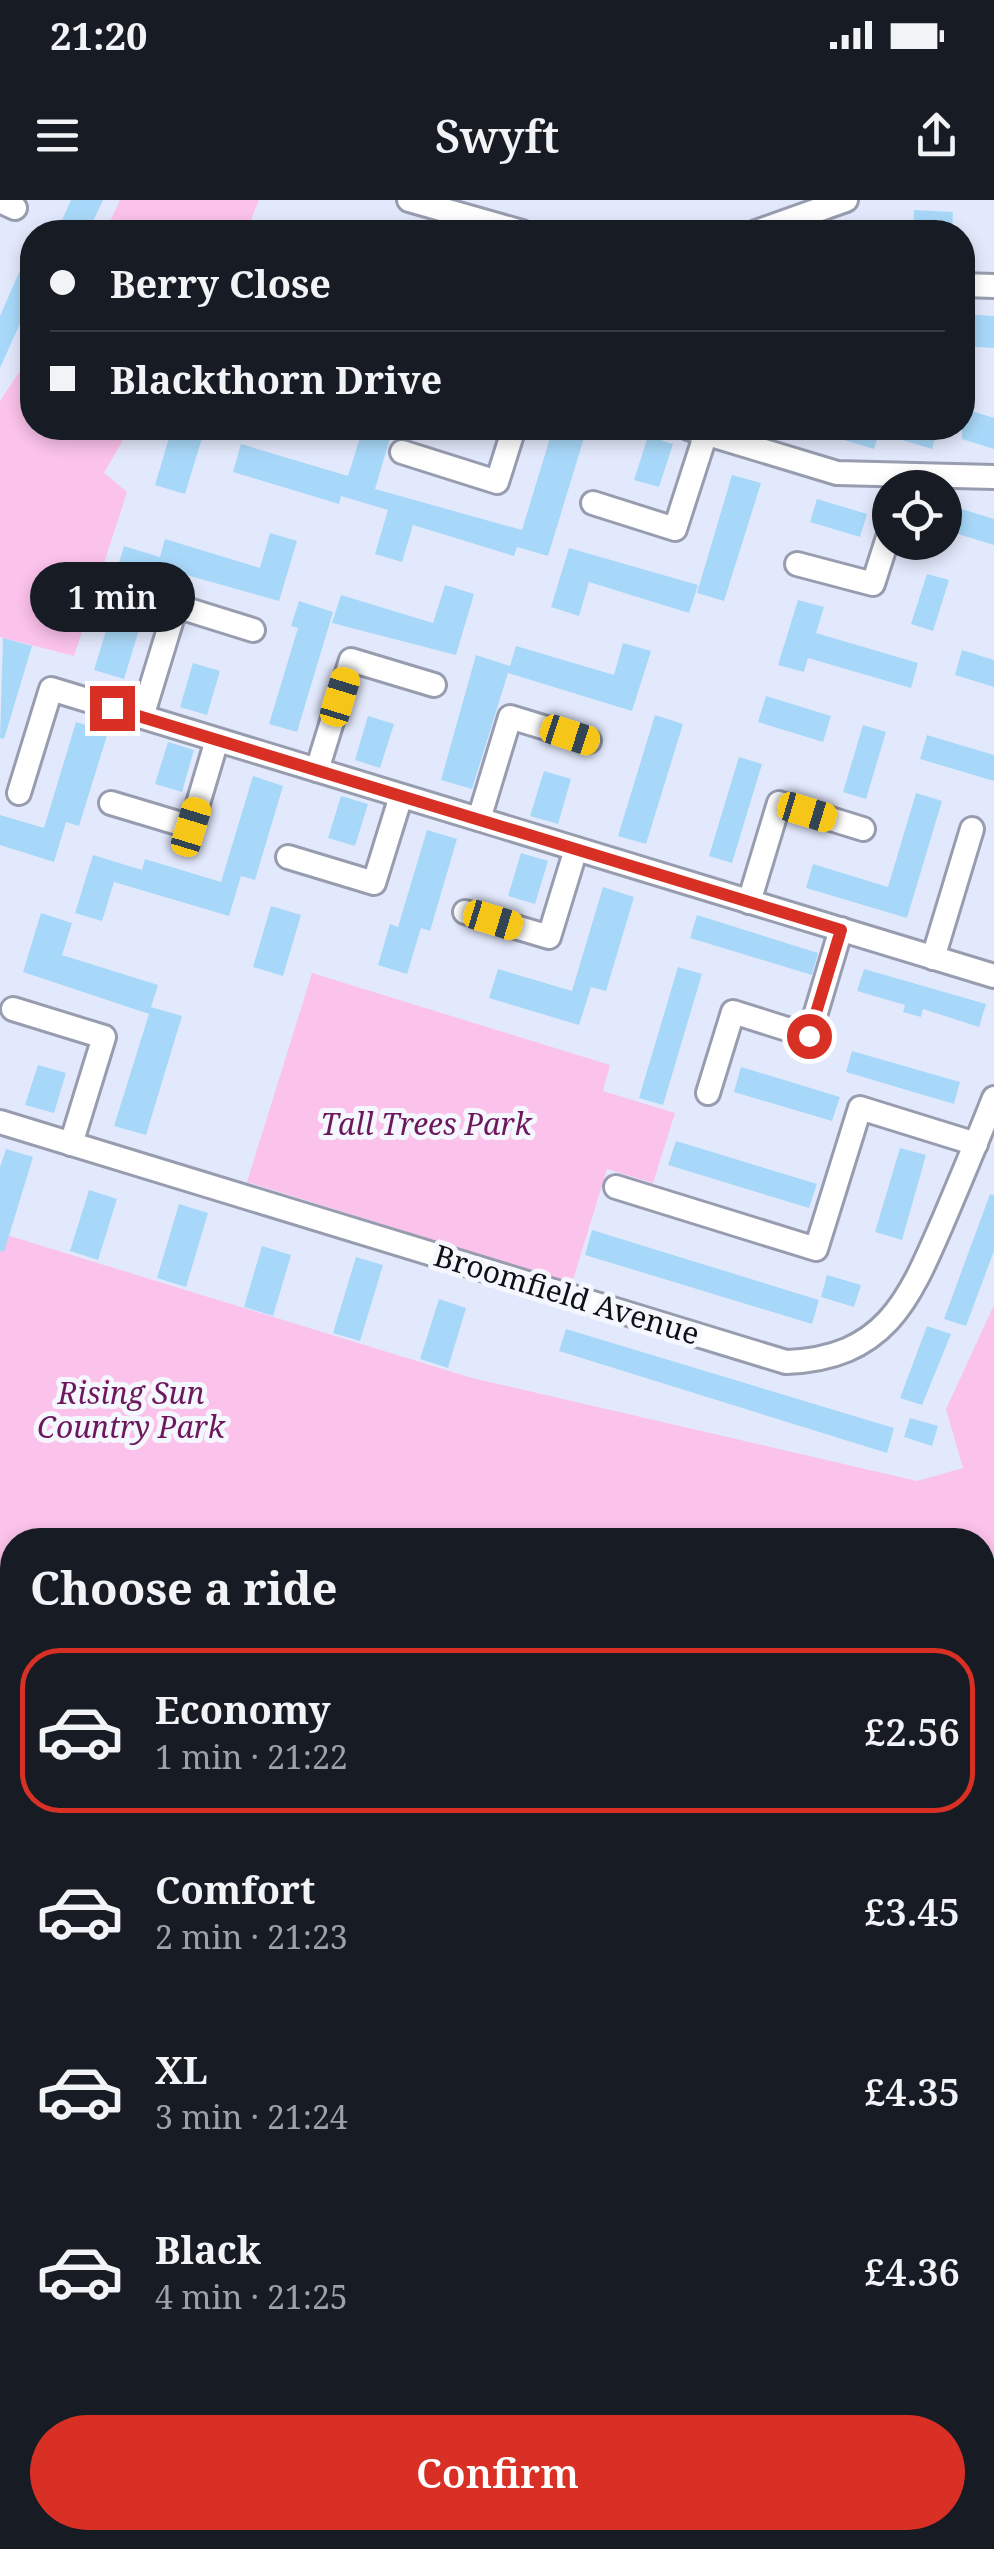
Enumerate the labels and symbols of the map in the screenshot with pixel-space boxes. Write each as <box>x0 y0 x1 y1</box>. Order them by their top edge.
callout: 1 min <box>29 563 194 633</box>
car <box>317 664 363 730</box>
route end <box>90 686 135 731</box>
car <box>537 711 603 759</box>
car <box>774 789 840 835</box>
car <box>168 794 214 860</box>
car <box>460 897 526 943</box>
route start <box>787 1014 832 1059</box>
park label: Tall Trees Park <box>320 1103 532 1144</box>
street label: Broomfield Avenue <box>429 1234 705 1354</box>
park label: Rising Sun Country Park <box>37 1372 226 1447</box>

